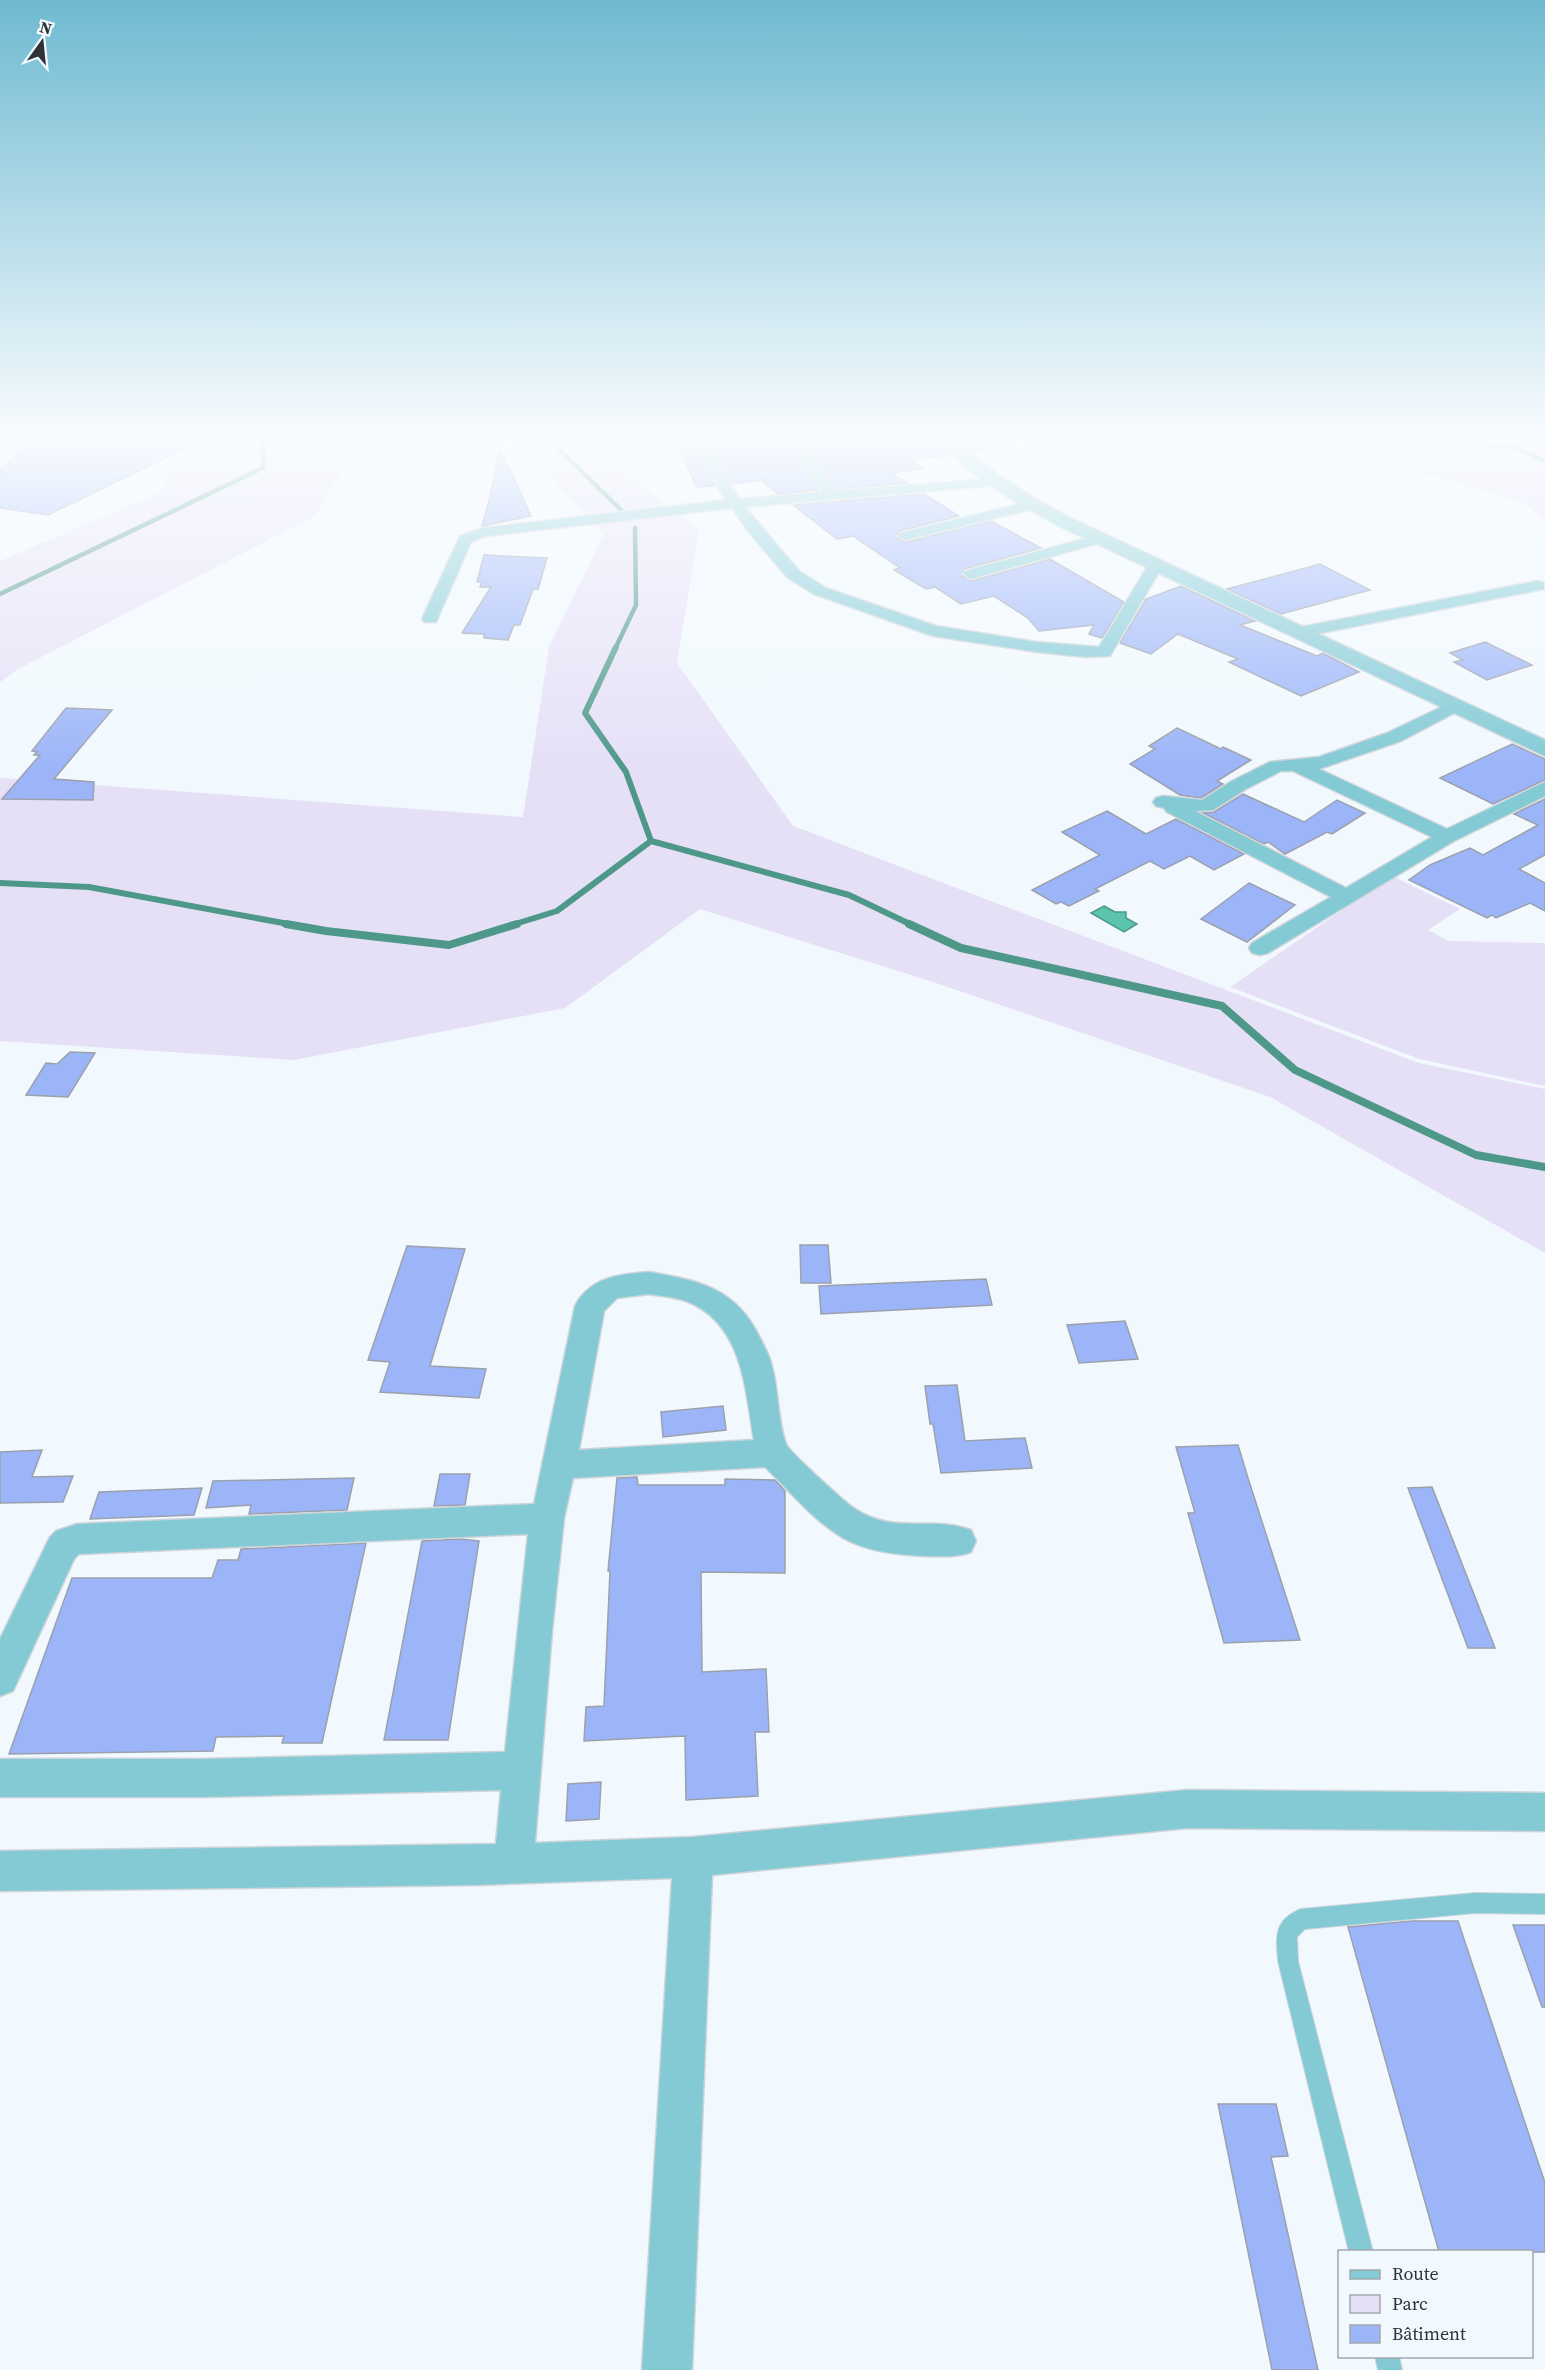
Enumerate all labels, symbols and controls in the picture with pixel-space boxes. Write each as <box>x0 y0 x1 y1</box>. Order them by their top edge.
north arrow <box>12 12 72 72</box>
text: N <box>37 15 55 40</box>
legend <box>1338 2250 1533 2358</box>
text: Route <box>1392 2261 1439 2286</box>
text: Parc <box>1392 2291 1428 2316</box>
text: Bâtiment <box>1392 2321 1466 2346</box>

